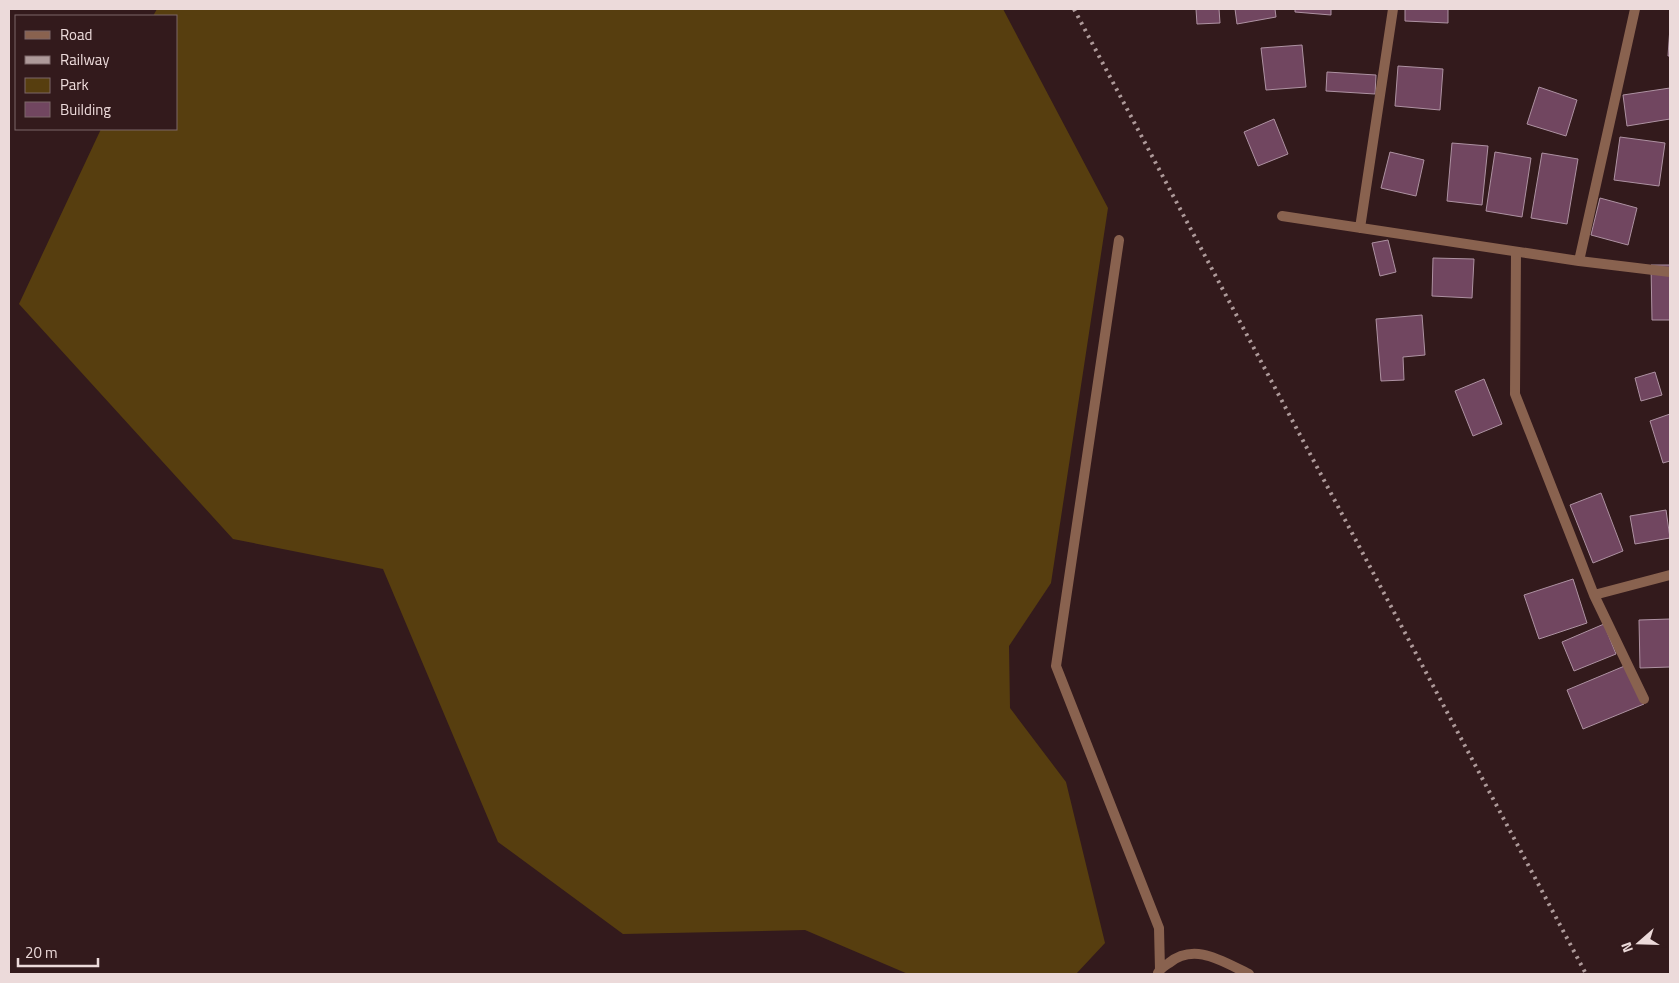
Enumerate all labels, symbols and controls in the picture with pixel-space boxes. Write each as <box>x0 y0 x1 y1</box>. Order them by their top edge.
legend <box>15 15 178 130</box>
text: Road <box>60 23 92 46</box>
text: Railway <box>60 48 110 71</box>
text: Park <box>60 73 89 96</box>
text: Building <box>60 98 111 121</box>
north arrow <box>1614 918 1664 968</box>
scale bar <box>18 936 98 968</box>
text: N <box>1615 939 1638 956</box>
text: 20 m <box>25 941 58 964</box>

